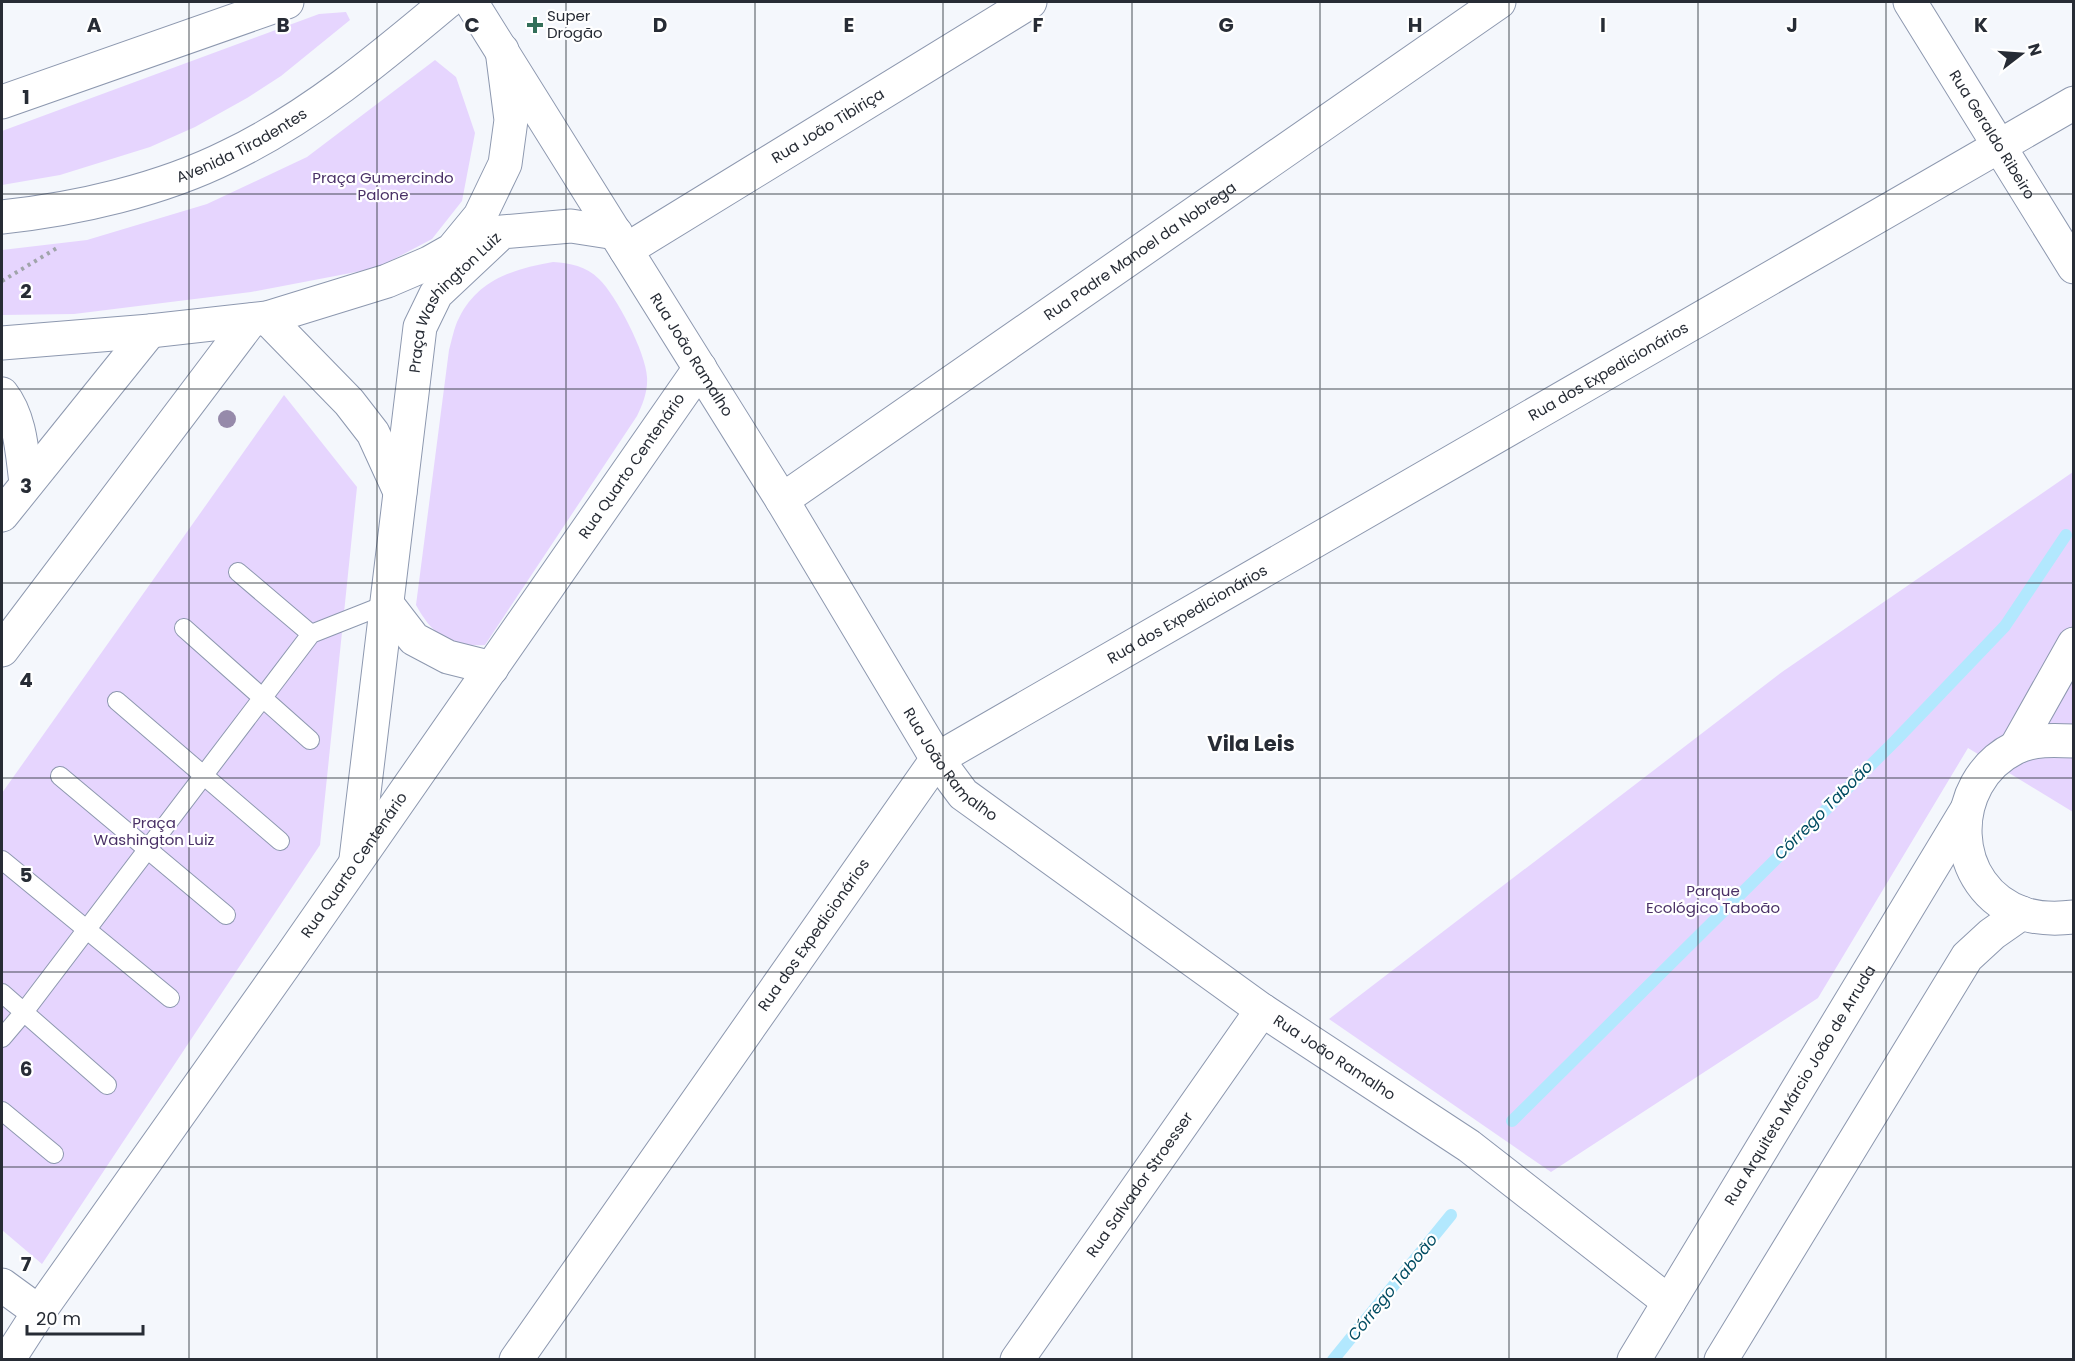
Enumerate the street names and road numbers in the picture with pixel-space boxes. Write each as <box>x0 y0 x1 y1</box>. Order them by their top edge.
street label: Rua Geraldo Ribeiro <box>1945 66 2040 203</box>
street label: Rua João Tibiriça <box>767 83 888 168</box>
street label: Avenida Tiradentes <box>173 103 311 188</box>
street label: Rua Padre Manoel da Nobrega <box>1039 177 1240 325</box>
street label: Praça Washington Luiz <box>404 227 506 374</box>
street label: Rua João Ramalho <box>645 289 738 420</box>
street label: Rua dos Expedicionários <box>1524 317 1692 426</box>
street label: Rua Quarto Centenário <box>573 389 689 543</box>
street label: Rua dos Expedicionários <box>1103 559 1271 669</box>
street label: Rua João Ramalho <box>899 704 1002 826</box>
street label: Rua Quarto Centenário <box>296 788 412 942</box>
street label: Rua dos Expedicionários <box>753 854 874 1015</box>
street label: Rua Arquiteto Márcio João de Arruda <box>1719 961 1880 1209</box>
street label: Rua João Ramalho <box>1270 1009 1400 1105</box>
street label: Rua Salvador Stroesser <box>1081 1107 1198 1261</box>

